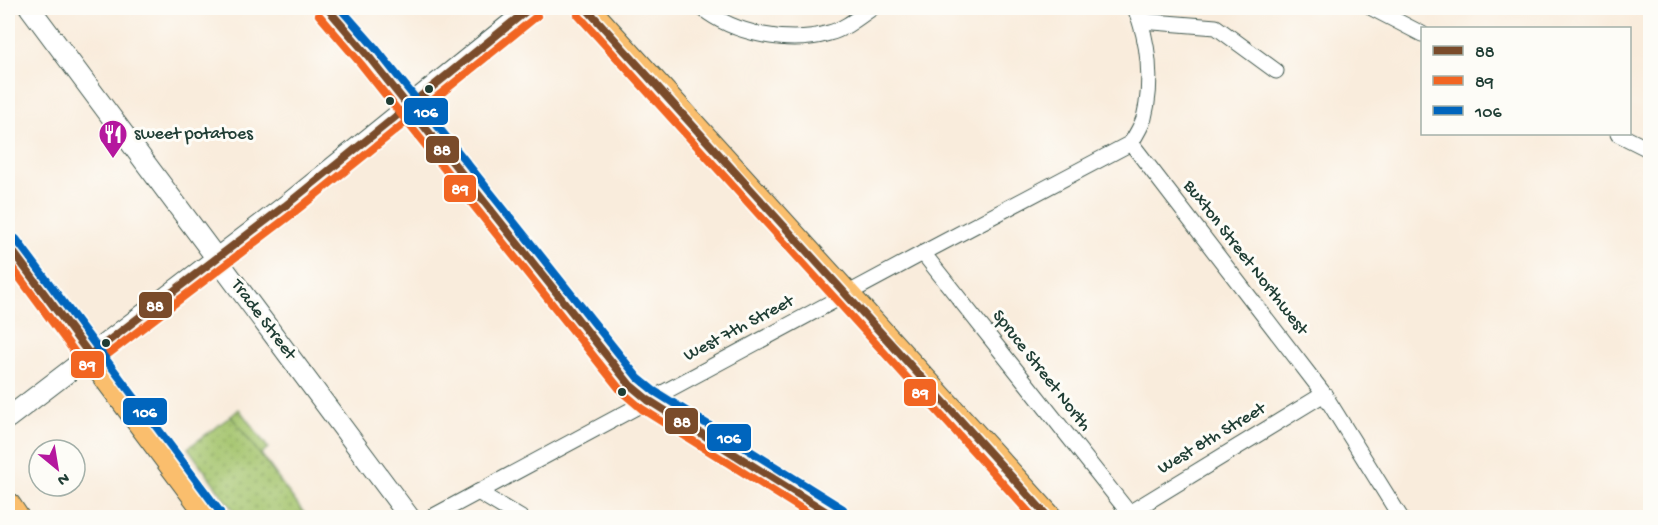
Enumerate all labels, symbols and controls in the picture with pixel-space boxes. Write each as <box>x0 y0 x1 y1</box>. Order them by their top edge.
legend <box>1421 27 1631 135</box>
text: 88 <box>1475 43 1495 64</box>
text: 89 <box>1475 73 1494 94</box>
unlabelled marker <box>423 83 435 95</box>
unlabelled marker <box>384 95 396 107</box>
line badge: 106 <box>403 97 449 126</box>
text: 106 <box>1474 103 1502 124</box>
text: 106 <box>413 105 439 124</box>
restaurant icon: sweet potatoes <box>97 118 129 160</box>
place label: sweet potatoes <box>134 124 254 145</box>
line badge: 88 <box>425 135 460 164</box>
text: 88 <box>433 143 451 162</box>
line badge: 89 <box>443 174 477 203</box>
street label: Buxton Street Northwest <box>1177 176 1313 341</box>
text: 89 <box>452 182 468 201</box>
street label: Trade Street <box>225 275 301 366</box>
street label: West 7th Street <box>680 290 799 367</box>
line badge: 88 <box>138 291 173 319</box>
text: 88 <box>146 299 164 318</box>
street label: Spruce Street North <box>987 306 1095 436</box>
unlabelled marker <box>100 337 112 349</box>
line badge: 89 <box>70 350 105 379</box>
text: 89 <box>79 358 95 377</box>
line badge: 89 <box>903 378 937 407</box>
unlabelled marker <box>616 386 628 398</box>
text: 89 <box>912 386 928 405</box>
line badge: 106 <box>122 397 168 426</box>
street label: West 8th Street <box>1154 398 1271 479</box>
text: 106 <box>132 405 158 424</box>
line badge: 88 <box>664 407 699 435</box>
text: 88 <box>673 415 691 434</box>
line badge: 106 <box>706 423 752 452</box>
text: 106 <box>716 431 742 450</box>
north arrow <box>27 438 87 498</box>
text: N <box>53 467 72 489</box>

